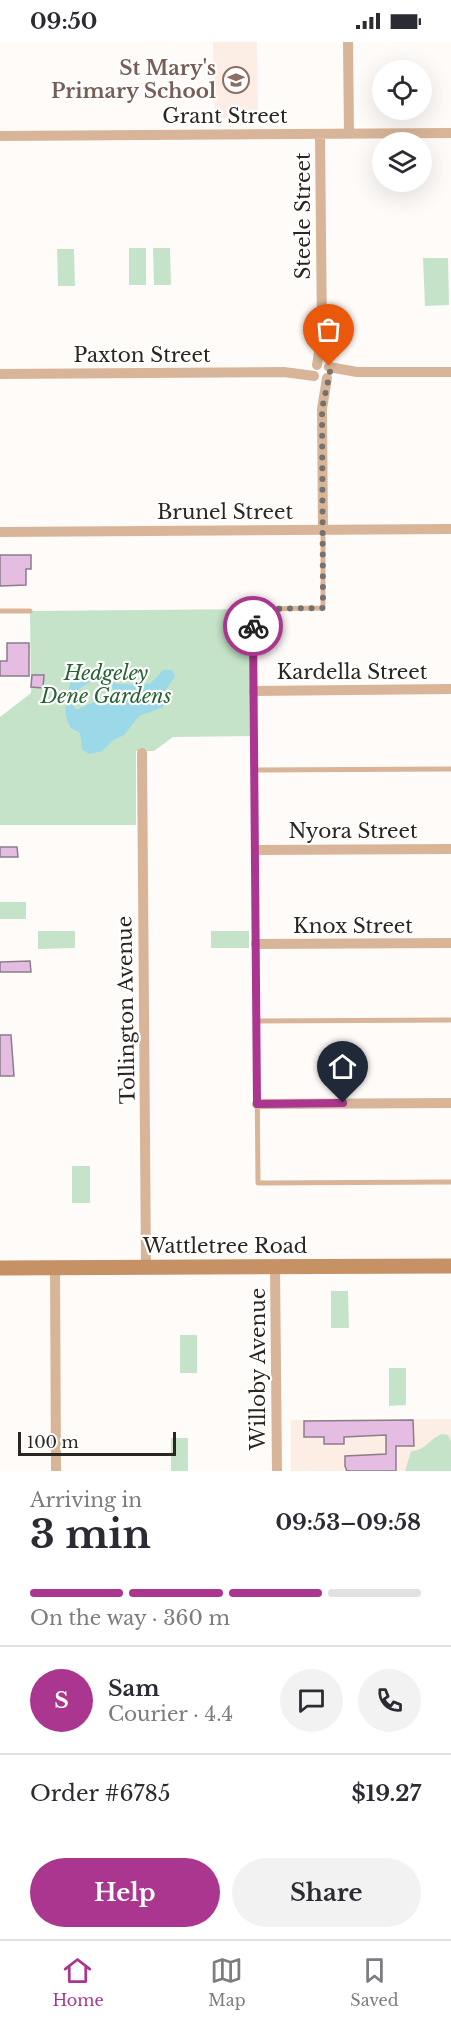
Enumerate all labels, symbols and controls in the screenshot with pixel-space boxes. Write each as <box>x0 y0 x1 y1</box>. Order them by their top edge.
text: 09:50 <box>30 8 97 35</box>
place label: St Mary's Primary School <box>51 56 216 103</box>
map controls <box>372 60 432 192</box>
button: locate <box>372 60 432 120</box>
school or university icon: St Mary's Primary School <box>221 65 251 95</box>
street label: Grant Street <box>162 104 288 128</box>
button: layers <box>372 132 432 192</box>
street label: Steele Street <box>291 152 315 280</box>
pin <box>303 304 354 366</box>
icon: bag <box>312 313 345 346</box>
street label: Paxton Street <box>73 343 211 367</box>
street label: Brunel Street <box>157 500 293 524</box>
courier <box>223 596 283 656</box>
icon: bike <box>237 610 270 643</box>
street label: Kardella Street <box>277 660 428 684</box>
park label: Hedgeley Dene Gardens <box>40 661 172 708</box>
street label: Nyora Street <box>288 819 418 843</box>
street label: Knox Street <box>293 914 413 938</box>
street label: Tollington Avenue <box>112 916 140 1104</box>
pin <box>317 1041 368 1103</box>
icon: home <box>326 1050 359 1083</box>
street label: Wattletree Road <box>142 1234 307 1258</box>
street label: Willoby Avenue <box>246 1288 270 1451</box>
scale bar <box>18 1429 176 1456</box>
text: 100 m <box>27 1432 79 1452</box>
text: Arriving in <box>30 1488 142 1512</box>
text: 09:53–09:58 <box>275 1509 421 1536</box>
text: 3 min <box>30 1510 151 1559</box>
text: On the way · 360 m <box>30 1606 230 1630</box>
button: chat <box>280 1669 343 1732</box>
button: phone <box>358 1669 421 1732</box>
text: Sam <box>108 1675 160 1702</box>
text: S <box>54 1687 69 1714</box>
text: Courier · 4.4 <box>108 1702 233 1726</box>
text: Order #6785 <box>30 1780 170 1807</box>
text: $19.27 <box>352 1780 421 1807</box>
button: Help <box>30 1858 220 1927</box>
button: Share <box>232 1858 421 1927</box>
tab: Home <box>52 1954 104 2010</box>
tab: Map <box>208 1954 246 2010</box>
tab: Saved <box>350 1954 399 2010</box>

